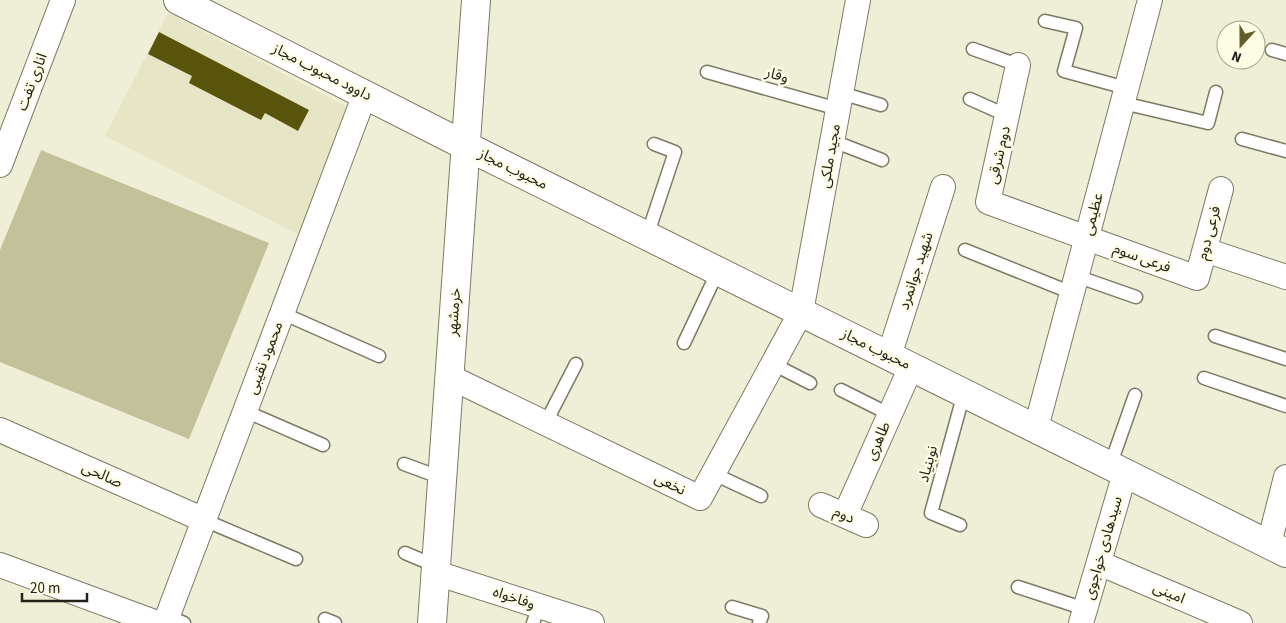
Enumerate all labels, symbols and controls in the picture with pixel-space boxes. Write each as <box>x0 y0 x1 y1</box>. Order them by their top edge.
north arrow <box>1216 20 1266 70</box>
street label: داوود محبوب مجاز <box>268 37 375 106</box>
text: N <box>1229 45 1245 67</box>
street label: اناری تفت <box>11 50 53 114</box>
street label: وقار <box>762 61 791 88</box>
street label: مجید ملکی <box>814 122 846 190</box>
street label: دوم شرقی <box>982 124 1016 186</box>
street label: محبوب مجاز <box>474 143 551 195</box>
street label: عظیمی <box>1077 190 1109 238</box>
street label: فرعی دوم <box>1192 203 1226 262</box>
street label: شهید جوانمرد <box>894 229 939 313</box>
street label: فرعی سوم <box>1110 238 1174 278</box>
street label: خرمشهر <box>442 287 466 338</box>
street label: محمود نقیبی <box>241 318 289 398</box>
street label: محبوب مجاز <box>837 323 914 375</box>
street label: طاهری <box>860 418 896 464</box>
street label: نوبنیاد <box>913 443 943 485</box>
street label: صالحی <box>78 457 126 493</box>
street label: نخعی <box>651 467 689 501</box>
street label: سیدهادی خواجوی <box>1078 494 1128 602</box>
street label: دوم <box>830 501 858 529</box>
scale bar <box>22 570 88 602</box>
street label: امینی <box>1150 577 1188 609</box>
text: 20 m <box>30 578 60 599</box>
street label: وفاخواه <box>490 581 538 615</box>

